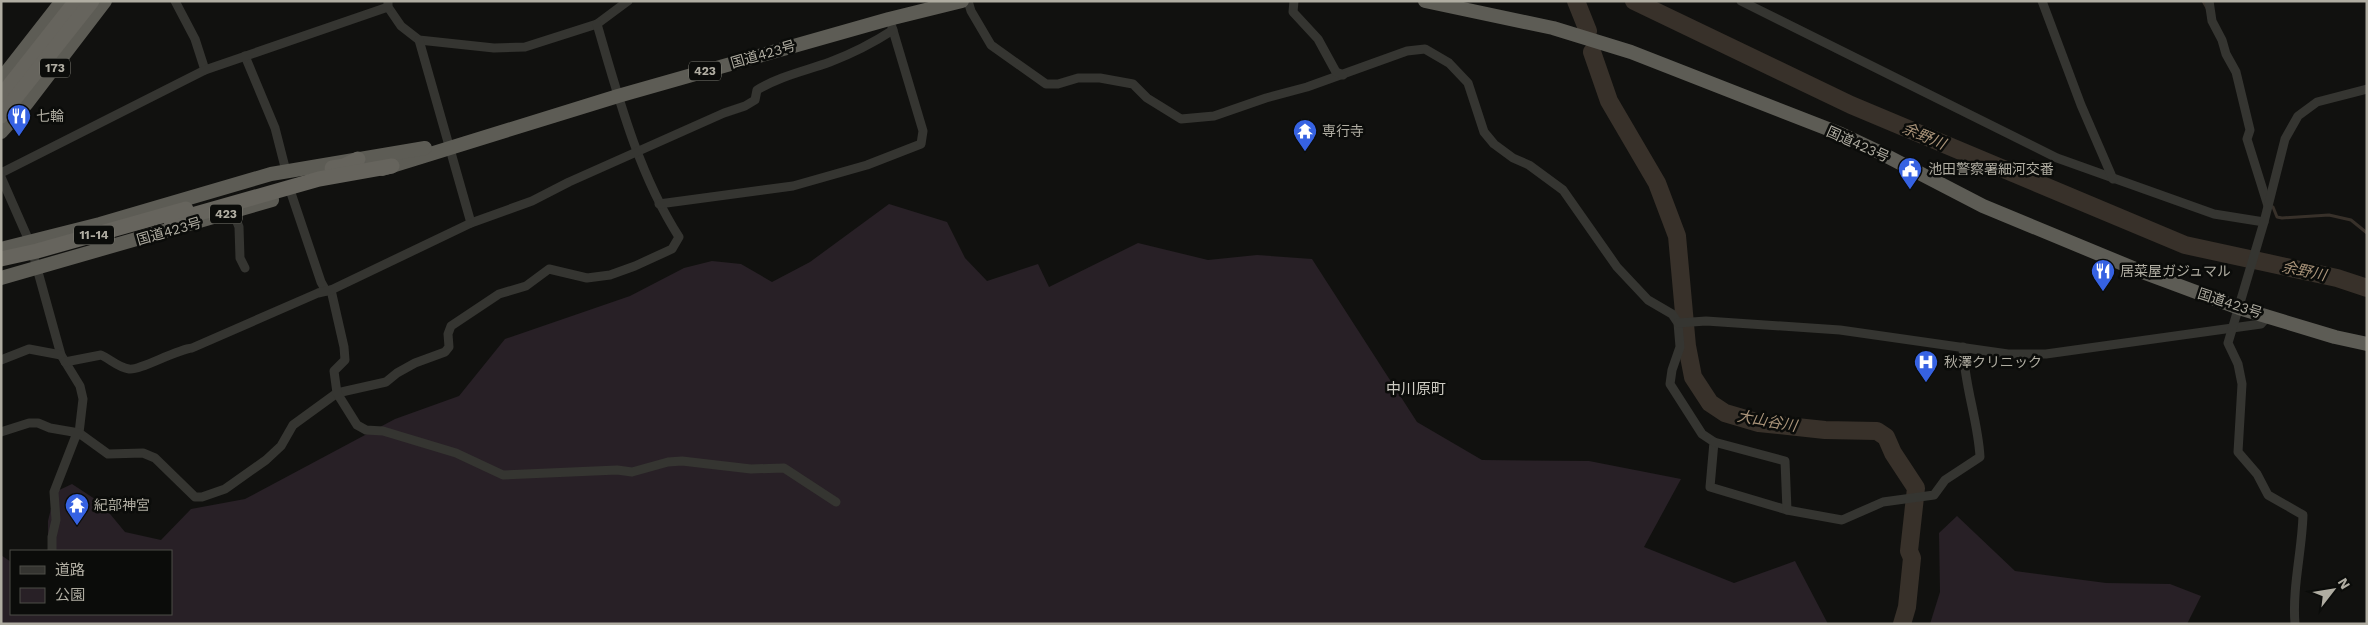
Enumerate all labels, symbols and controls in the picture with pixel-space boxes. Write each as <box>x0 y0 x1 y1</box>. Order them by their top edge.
street label: 国道423号 <box>729 37 797 71</box>
road number: 173 <box>40 58 70 78</box>
road number: 423 <box>689 61 721 80</box>
restaurant icon: 七輪 <box>6 103 32 137</box>
place label: 七輪 <box>36 108 64 124</box>
temple icon: 専行寺 <box>1292 118 1318 152</box>
water label: 余野川 <box>1900 119 1950 154</box>
place label: 専行寺 <box>1322 123 1364 139</box>
street label: 国道423号 <box>1824 123 1892 165</box>
public building icon: 池田警察署細河交番 <box>1897 156 1923 190</box>
place label: 池田警察署細河交番 <box>1928 161 2054 177</box>
road number: 423 <box>210 204 242 223</box>
street label: 国道423号 <box>135 214 203 248</box>
road number: 11-14 <box>74 226 114 244</box>
restaurant icon: 居菜屋ガジュマル <box>2090 258 2116 292</box>
water label: 余野川 <box>2280 258 2330 285</box>
place label: 居菜屋ガジュマル <box>2120 263 2231 279</box>
street label: 国道423号 <box>2196 285 2264 321</box>
hospital icon: 秋澤クリニック <box>1913 349 1939 383</box>
place label: 秋澤クリニック <box>1944 354 2042 370</box>
district label: 中川原町 <box>1386 380 1446 398</box>
water label: 大山谷川 <box>1736 407 1800 435</box>
temple icon: 紀部神宮 <box>64 492 90 526</box>
place label: 紀部神宮 <box>94 497 150 513</box>
legend <box>10 550 172 615</box>
text: 道路 <box>55 561 85 579</box>
north arrow <box>2308 565 2358 615</box>
text: N <box>2335 575 2354 592</box>
text: 公園 <box>55 586 85 604</box>

